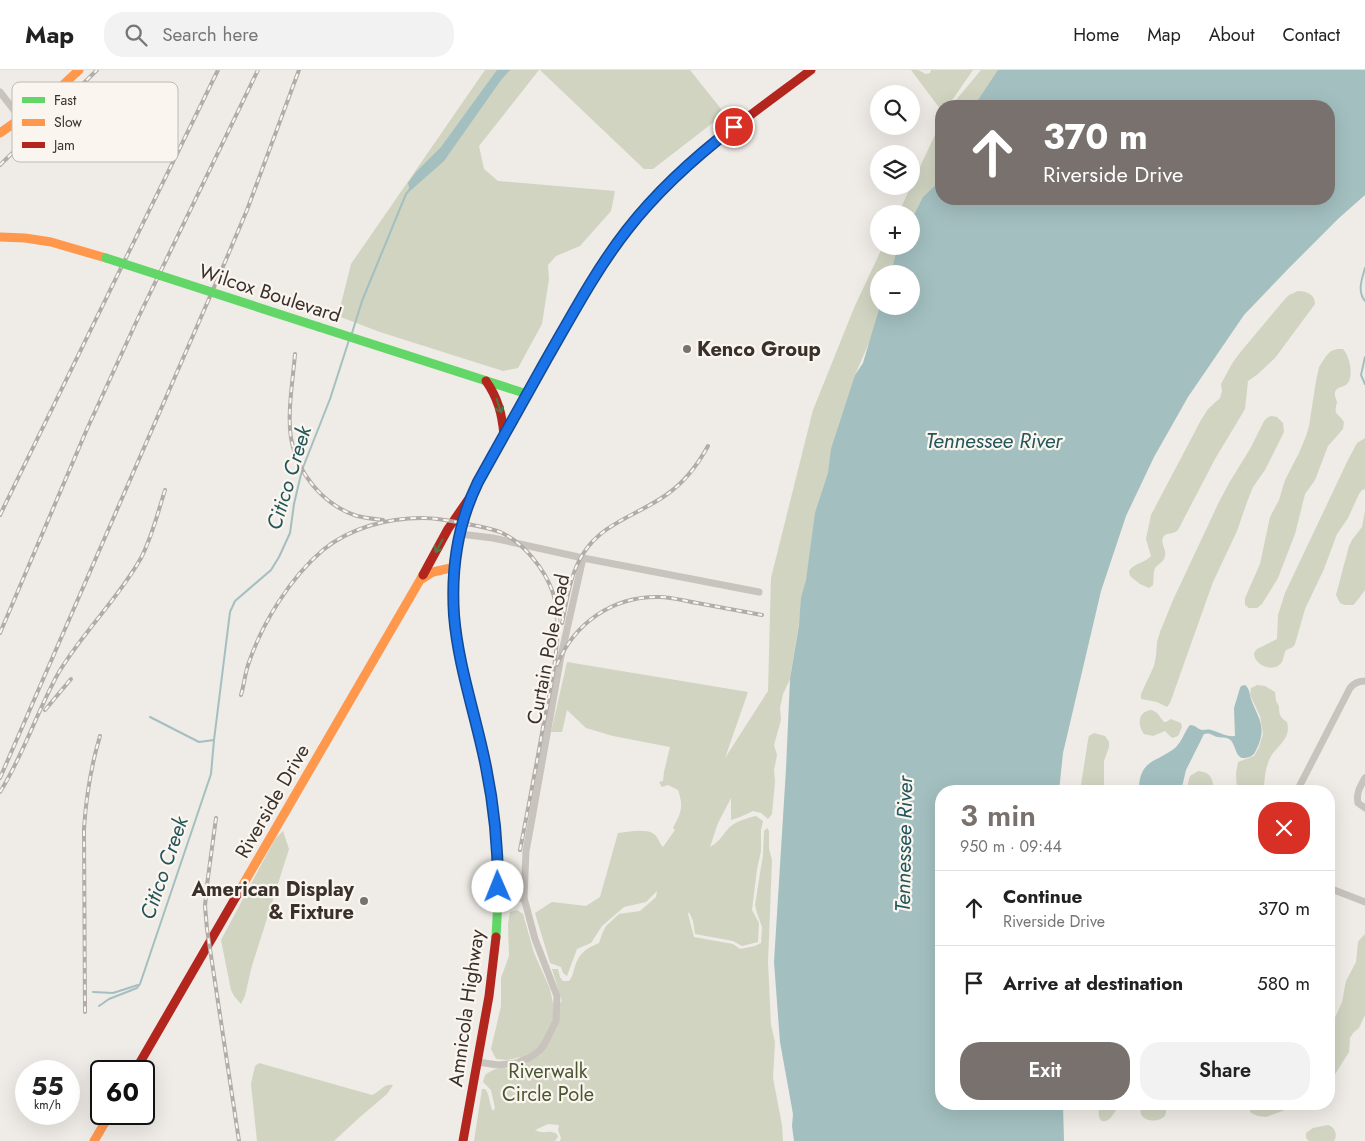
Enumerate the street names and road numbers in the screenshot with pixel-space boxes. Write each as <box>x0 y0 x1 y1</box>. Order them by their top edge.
street label: Wilcox Boulevard <box>195 257 345 330</box>
street label: Curtain Pole Road <box>520 571 577 727</box>
street label: Riverside Drive <box>228 739 317 864</box>
street label: Amnicola Highway <box>441 927 492 1089</box>

